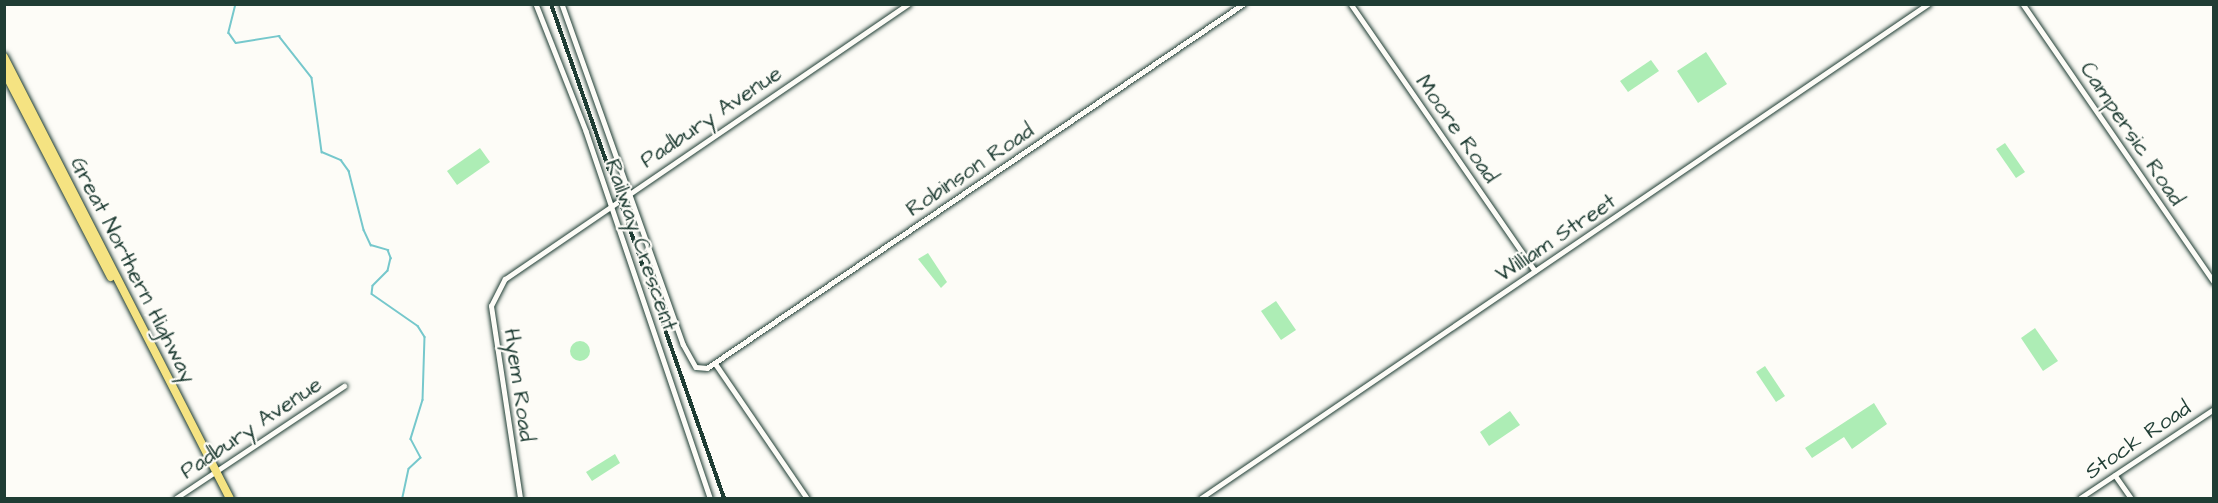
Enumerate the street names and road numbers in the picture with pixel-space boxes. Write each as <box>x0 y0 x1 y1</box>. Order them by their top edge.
street label: Campersic Road <box>2074 57 2190 211</box>
street label: Padbury Avenue <box>635 60 787 174</box>
street label: Moore Road <box>1410 70 1504 188</box>
street label: Robinson Road <box>901 118 1039 222</box>
street label: Great Northern Highway <box>64 153 202 387</box>
street label: Railway Crescent <box>599 156 683 334</box>
street label: William Street <box>1491 188 1621 288</box>
street label: Hyem Road <box>498 327 540 443</box>
street label: Padbury Avenue <box>175 371 327 485</box>
street label: Stock Road <box>2080 395 2196 485</box>

